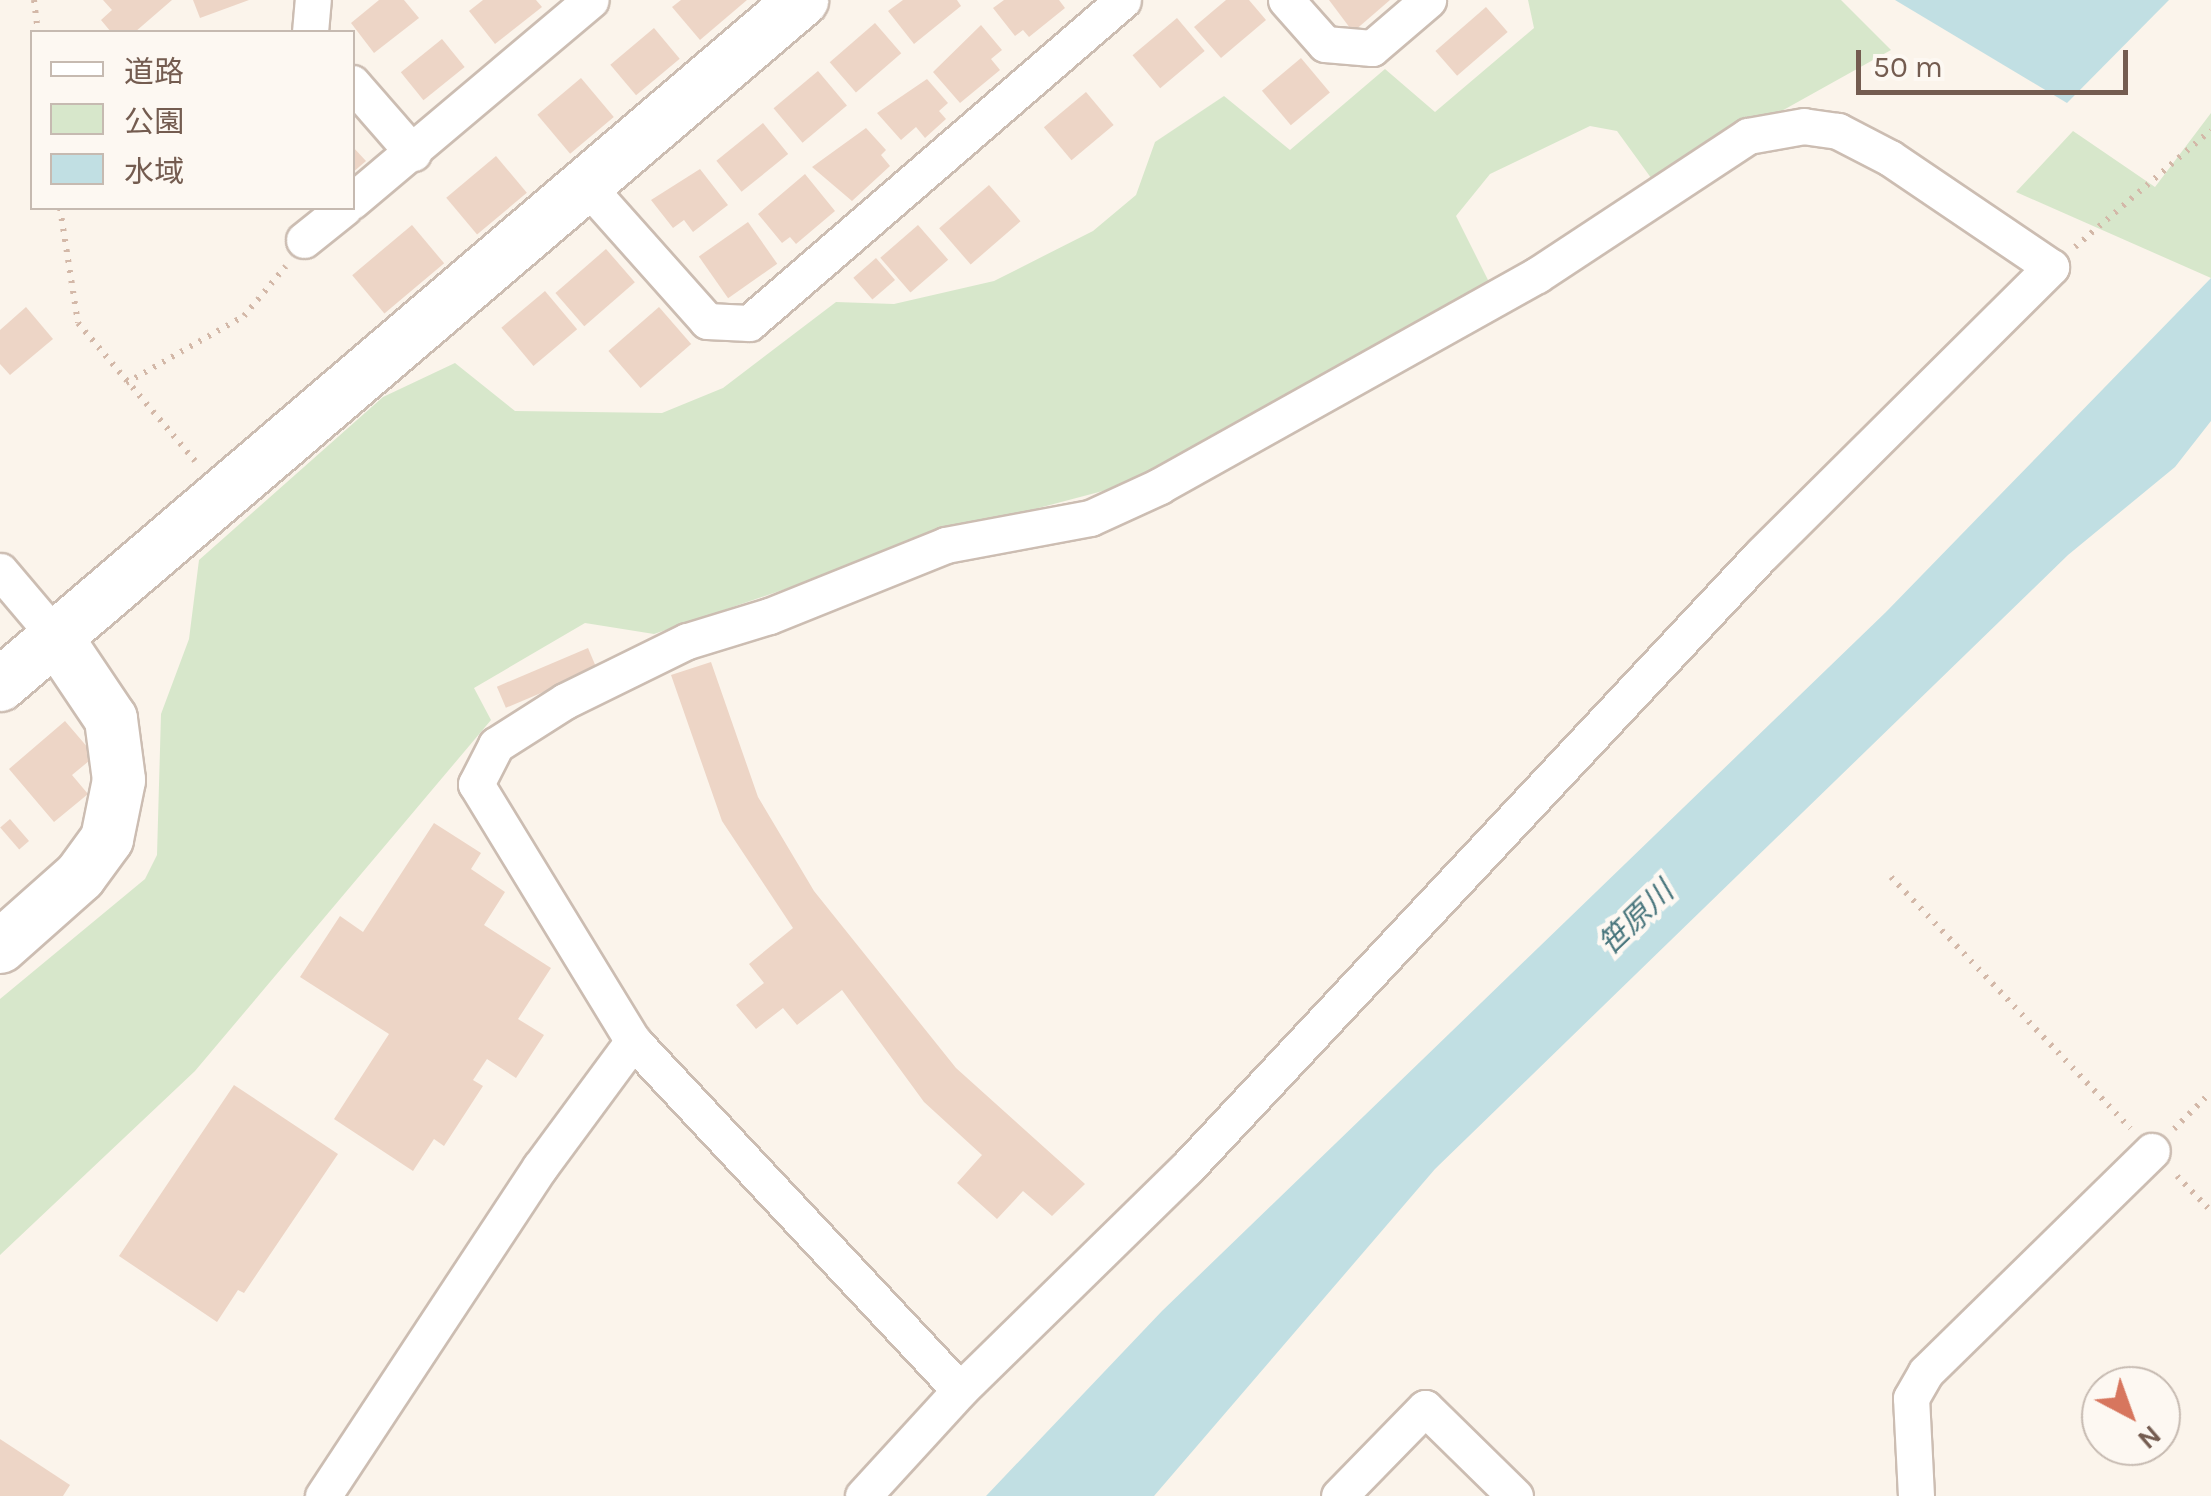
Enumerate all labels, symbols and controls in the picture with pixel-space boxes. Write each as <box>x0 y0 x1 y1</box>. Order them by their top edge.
legend <box>30 30 355 210</box>
scale bar <box>1861 30 2134 92</box>
text: 50 m <box>1873 49 1943 85</box>
text: 道路 <box>124 54 184 90</box>
text: 公園 <box>124 104 184 140</box>
text: 水域 <box>124 154 184 190</box>
water label: 笹原川 <box>1591 874 1681 962</box>
north arrow <box>2081 1366 2181 1466</box>
text: N <box>2131 1418 2168 1457</box>

